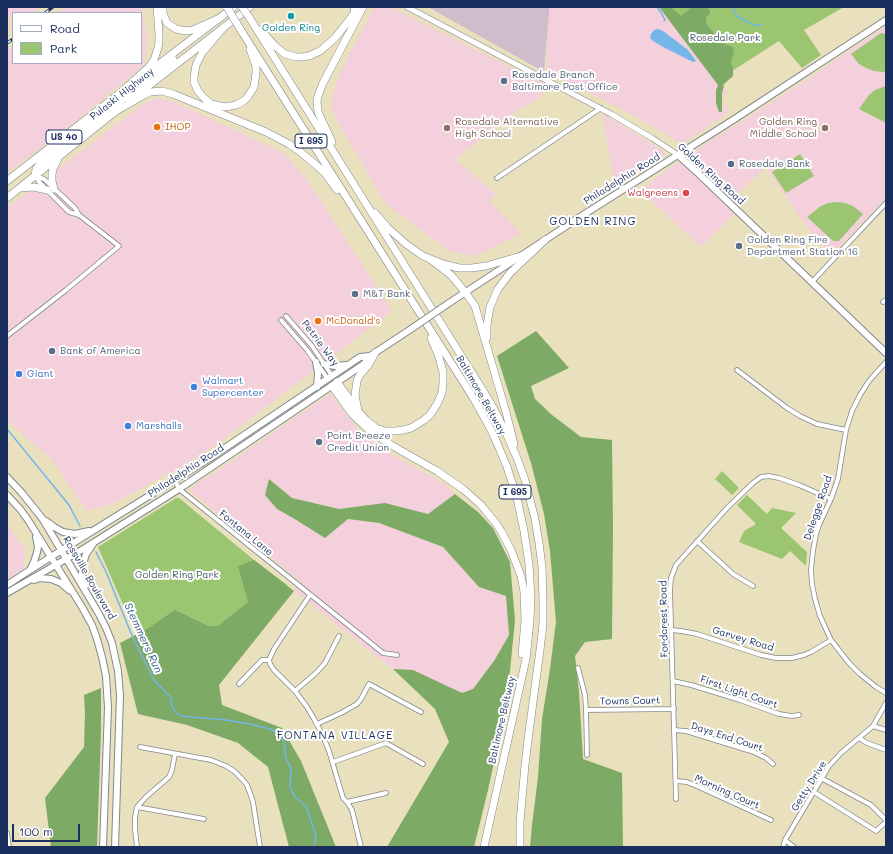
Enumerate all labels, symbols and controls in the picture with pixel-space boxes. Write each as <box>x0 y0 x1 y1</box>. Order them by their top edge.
marker: Golden Ring <box>286 11 296 21</box>
legend <box>12 12 142 64</box>
text: Road <box>50 20 80 36</box>
place label: Golden Ring <box>262 22 320 34</box>
park label: Rosedale Park <box>690 32 760 44</box>
text: Park <box>50 40 77 56</box>
street label: Pulaski Highway <box>88 65 156 123</box>
place label: Rosedale Branch Baltimore Post Office <box>512 69 618 92</box>
marker: Rosedale Branch Baltimore Post Office <box>499 76 509 86</box>
place label: Rosedale Alternative High School <box>455 116 559 140</box>
place label: Golden Ring Middle School <box>750 116 817 140</box>
place label: IHOP <box>165 121 191 133</box>
marker: IHOP <box>152 122 162 132</box>
marker: Rosedale Alternative High School <box>442 123 452 133</box>
marker: Golden Ring Middle School <box>820 123 830 133</box>
road number: US 40 <box>46 130 82 144</box>
road number: I 695 <box>295 134 327 148</box>
street label: Golden Ring Road <box>675 141 747 207</box>
street label: Philadelphia Road <box>582 151 662 207</box>
place label: Rosedale Bank <box>739 158 810 170</box>
marker: Rosedale Bank <box>726 159 736 169</box>
place label: Walgreens <box>627 187 678 199</box>
marker: Walgreens <box>681 188 691 198</box>
district label: GOLDEN RING <box>549 215 637 229</box>
place label: Golden Ring Fire Department Station 16 <box>747 234 858 258</box>
marker: Golden Ring Fire Department Station 16 <box>734 241 744 251</box>
place label: M&T Bank <box>363 288 410 300</box>
marker: M&T Bank <box>350 289 360 299</box>
place label: McDonald's <box>326 315 380 327</box>
marker: McDonald's <box>313 316 323 326</box>
street label: Petrie Way <box>299 318 341 368</box>
place label: Bank of America <box>60 345 141 357</box>
marker: Bank of America <box>47 346 57 356</box>
street label: Baltimore Beltway <box>453 353 509 437</box>
place label: Giant <box>27 368 54 380</box>
marker: Giant <box>14 369 24 379</box>
place label: Walmart Supercenter <box>202 375 264 398</box>
marker: Walmart Supercenter <box>189 382 199 392</box>
place label: Marshalls <box>136 420 182 432</box>
marker: Marshalls <box>123 421 133 431</box>
place label: Point Breeze Credit Union <box>327 430 391 454</box>
marker: Point Breeze Credit Union <box>314 437 324 447</box>
street label: Philadelphia Road <box>146 442 226 500</box>
street label: Delegge Road <box>801 474 835 542</box>
road number: I 695 <box>499 485 531 499</box>
street label: Fontana Lane <box>217 508 275 558</box>
street label: Rossville Boulevard <box>60 534 118 622</box>
park label: Golden Ring Park <box>135 569 219 581</box>
street label: Fordcrest Road <box>657 580 671 658</box>
water label: Stemmers Run <box>121 601 165 675</box>
street label: Garvey Road <box>711 624 775 654</box>
street label: First Light Court <box>699 673 779 711</box>
street label: Baltimore Beltway <box>486 675 518 765</box>
street label: Towns Court <box>599 694 661 708</box>
street label: Days End Court <box>689 720 765 754</box>
district label: FONTANA VILLAGE <box>277 729 393 743</box>
street label: Getty Drive <box>789 759 829 813</box>
street label: Morning Court <box>693 772 761 812</box>
scale bar <box>14 816 82 842</box>
text: 100 m <box>19 823 53 839</box>

